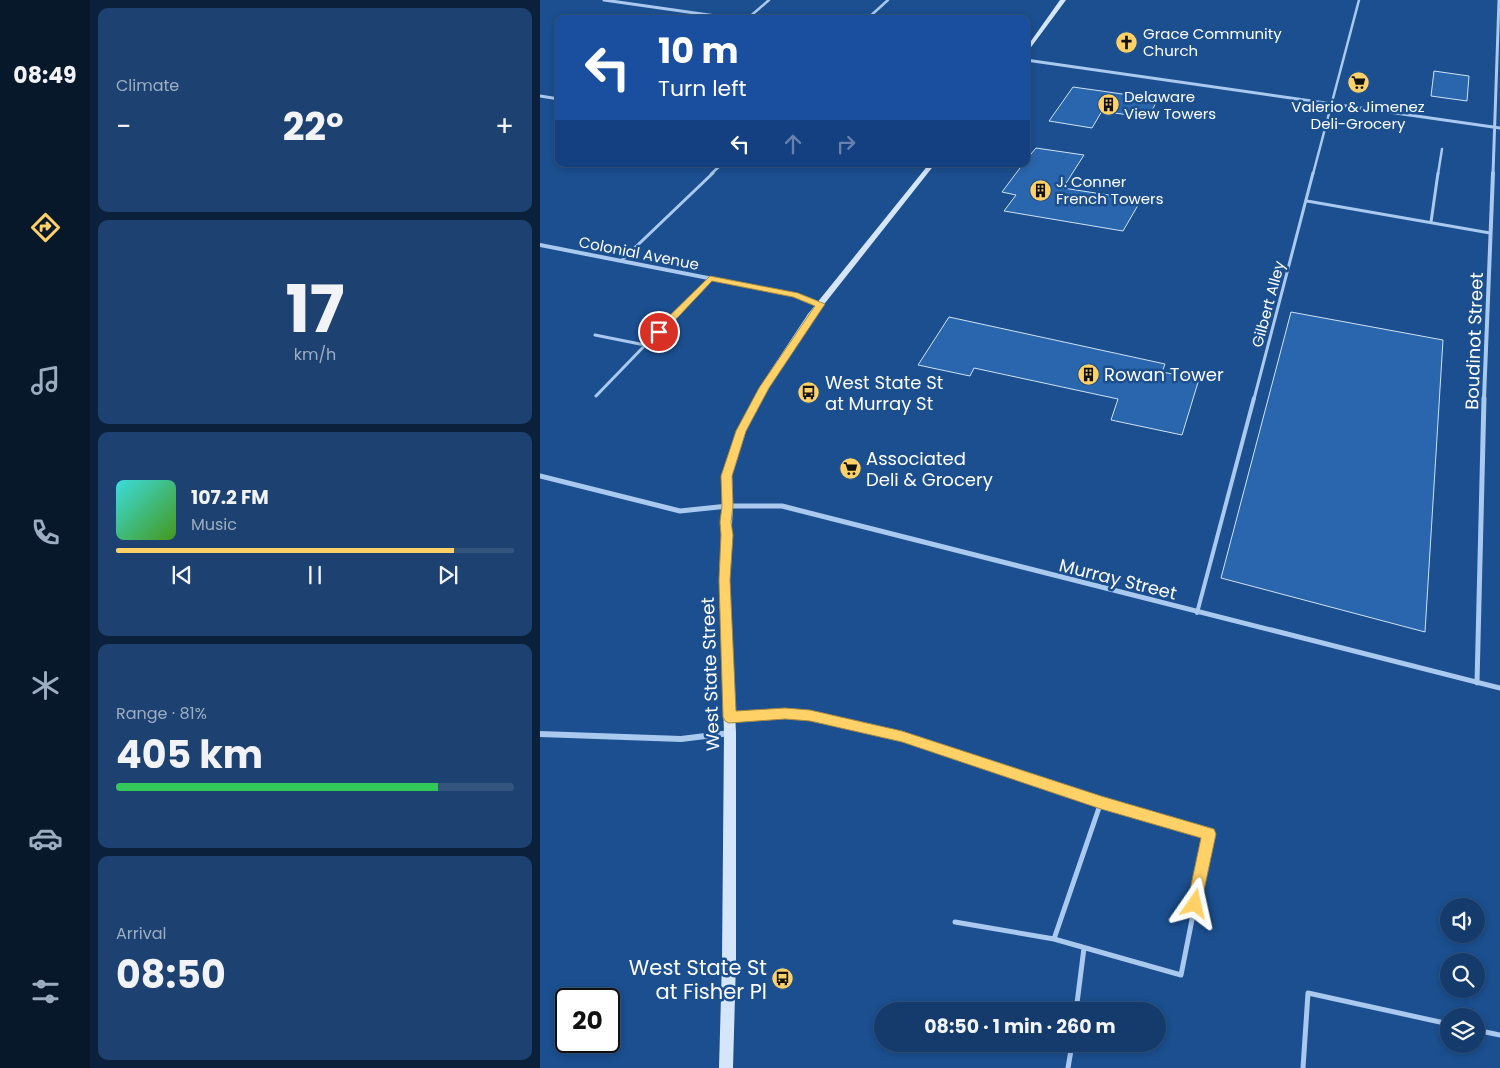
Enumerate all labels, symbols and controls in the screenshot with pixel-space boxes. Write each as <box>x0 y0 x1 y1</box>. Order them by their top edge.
place label: Grace Community Church <box>1143 23 1282 61</box>
text: 10 m <box>658 26 738 75</box>
church icon: Grace Community Church <box>1115 30 1139 54</box>
icon: left <box>575 35 640 100</box>
text: 08:49 <box>13 60 77 91</box>
supermarket icon: Valerio & Jimenez Deli-Grocery <box>1346 71 1370 95</box>
text: Turn left <box>658 73 746 104</box>
text: Climate <box>116 74 179 97</box>
place label: Delaware View Towers <box>1124 86 1216 124</box>
building icon: Delaware View Towers <box>1096 93 1120 117</box>
place label: Valerio & Jimenez Deli-Grocery <box>1291 96 1425 134</box>
text: 22° <box>283 100 344 153</box>
text: − <box>116 107 131 146</box>
text: + <box>495 107 514 146</box>
icon: left <box>726 130 754 158</box>
icon: ahead <box>779 130 807 158</box>
icon: right <box>832 130 860 158</box>
place label: J. Conner French Towers <box>1056 171 1164 209</box>
building icon: J. Conner French Towers <box>1028 178 1052 202</box>
icon: directions <box>28 210 63 245</box>
street label: Colonial Avenue <box>577 231 701 275</box>
street label: Gilbert Alley <box>1246 258 1290 350</box>
text: 17 <box>285 264 345 355</box>
street label: Boudinot Street <box>1459 272 1489 410</box>
pin <box>638 311 680 353</box>
icon: arrive <box>645 318 673 346</box>
text: km/h <box>294 343 336 366</box>
building icon: Rowan Tower <box>1076 362 1100 386</box>
place label: Rowan Tower <box>1104 362 1224 387</box>
icon: music <box>28 363 63 398</box>
place label: West State St at Murray St <box>825 370 943 416</box>
bus stop icon: West State St at Murray St <box>797 380 821 404</box>
place label: Associated Deli & Grocery <box>866 446 993 492</box>
supermarket icon: Associated Deli & Grocery <box>838 456 862 480</box>
text: 107.2 FM <box>191 484 269 511</box>
text: Music <box>191 513 237 536</box>
icon: phone <box>28 515 63 550</box>
street label: Murray Street <box>1057 552 1179 606</box>
icon: previous <box>168 561 196 589</box>
icon: pause <box>301 561 329 589</box>
icon: next <box>434 561 462 589</box>
street label: West State Street <box>695 597 725 751</box>
icon: climate <box>28 668 63 703</box>
text: Range · 81% <box>116 702 207 725</box>
text: 405 km <box>116 728 263 781</box>
icon: car <box>28 821 63 856</box>
position arrow <box>1168 877 1220 929</box>
map controls <box>1440 898 1485 1053</box>
button: sound <box>1440 898 1485 943</box>
text: Arrival <box>116 922 166 945</box>
text: 08:50 <box>116 948 226 1001</box>
place label: West State St at Fisher Pl <box>629 953 767 1006</box>
button: search <box>1440 953 1485 998</box>
bus stop icon: West State St at Fisher Pl <box>771 967 795 991</box>
icon: filters <box>28 974 63 1009</box>
speed limit sign: 20 <box>555 988 620 1053</box>
button: layers <box>1440 1008 1485 1053</box>
text: 08:50 · 1 min · 260 m <box>924 1013 1116 1040</box>

